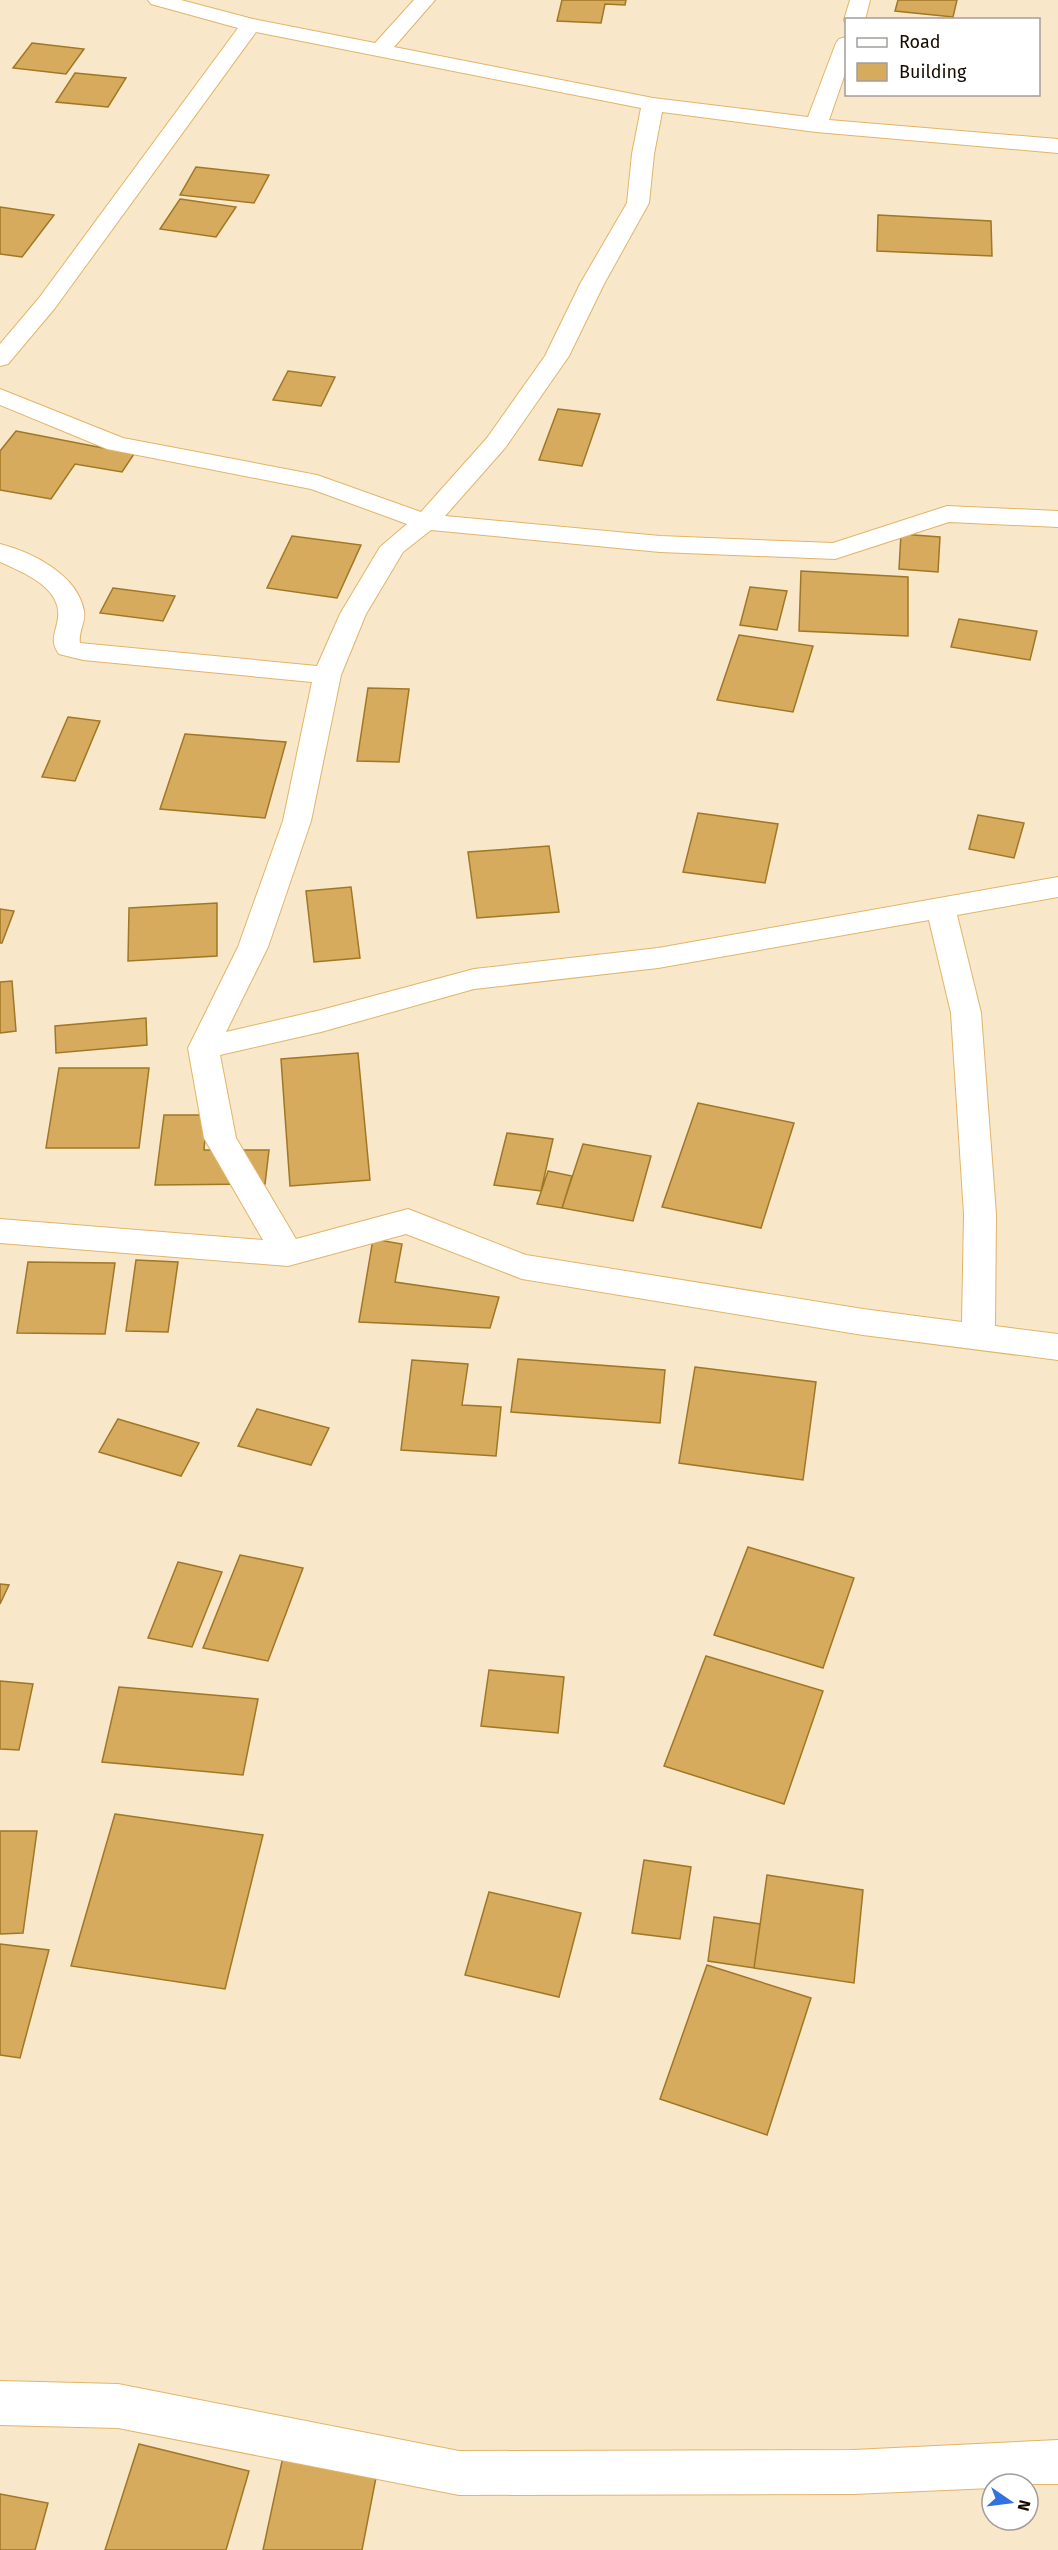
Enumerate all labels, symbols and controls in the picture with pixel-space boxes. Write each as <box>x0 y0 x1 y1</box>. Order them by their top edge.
legend <box>845 18 1040 96</box>
text: Road <box>899 31 941 53</box>
text: Building <box>899 61 967 83</box>
north arrow <box>980 2472 1040 2532</box>
text: N <box>1014 2498 1035 2513</box>

